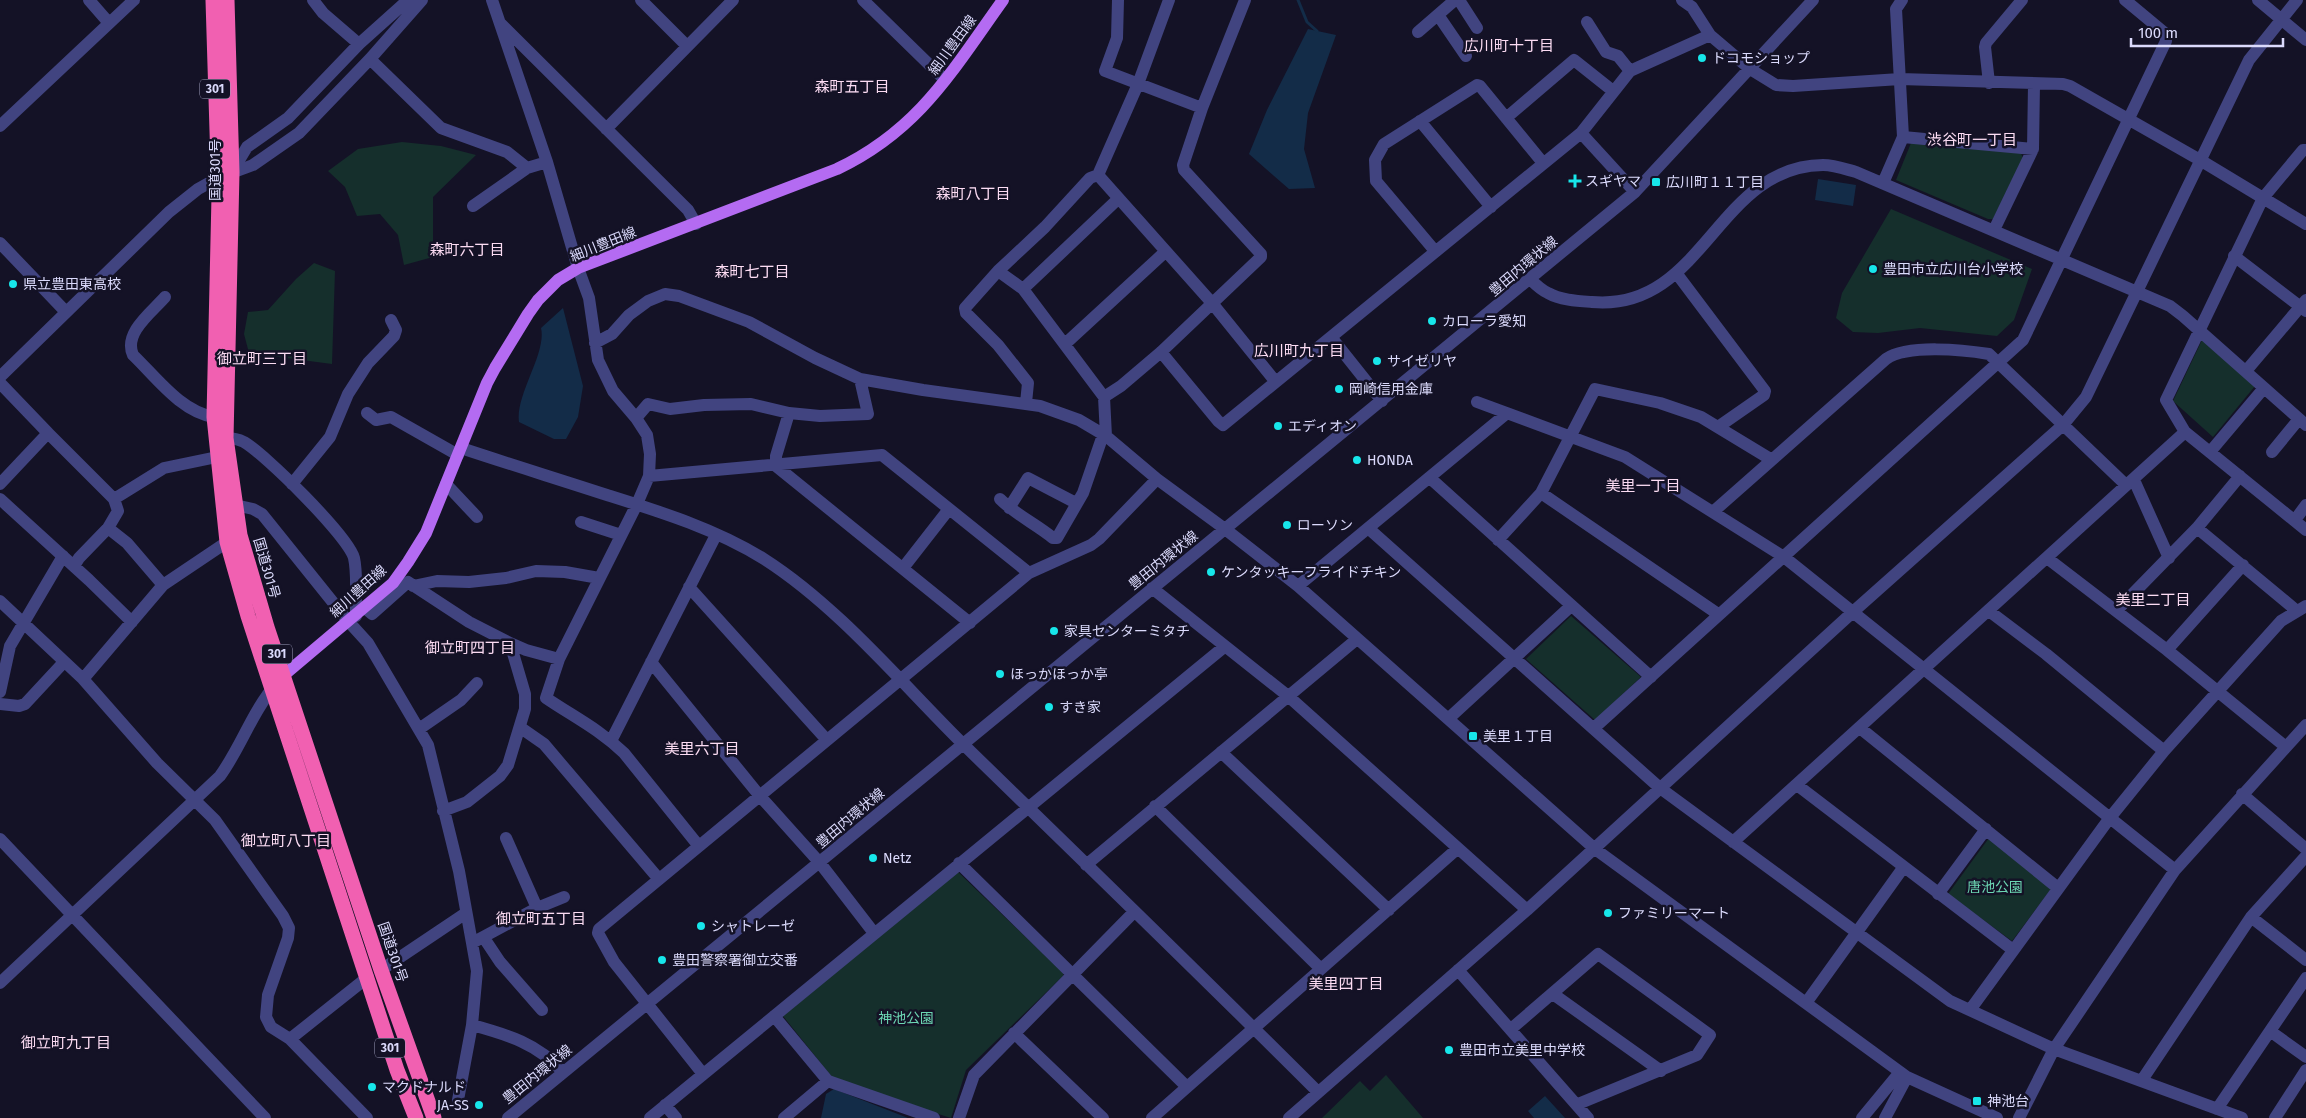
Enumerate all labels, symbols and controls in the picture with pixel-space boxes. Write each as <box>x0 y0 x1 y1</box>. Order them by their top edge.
street label: 細川豊田線 <box>925 12 980 79</box>
scale bar <box>2131 15 2284 47</box>
text: 100 m <box>2138 24 2178 42</box>
district label: 広川町十丁目 <box>1464 37 1554 55</box>
place label: ドコモショップ <box>1712 50 1810 67</box>
marker: ドコモショップ <box>1696 52 1708 64</box>
district label: 森町五丁目 <box>814 78 890 96</box>
road number: 301 <box>200 80 230 98</box>
district label: 渋谷町一丁目 <box>1927 131 2017 149</box>
street label: 国道301号 <box>207 139 224 201</box>
place label: スギヤマ <box>1585 173 1641 190</box>
place label: 広川町１１丁目 <box>1666 174 1764 191</box>
marker: スギヤマ <box>1569 175 1581 187</box>
marker: 広川町１１丁目 <box>1650 176 1662 188</box>
district label: 森町八丁目 <box>935 185 1011 203</box>
street label: 細川豊田線 <box>568 223 639 265</box>
street label: 豊田内環状線 <box>1486 233 1561 300</box>
district label: 森町六丁目 <box>429 241 505 259</box>
place label: 豊田市立広川台小学校 <box>1883 261 2023 278</box>
district label: 森町七丁目 <box>714 263 790 281</box>
marker: 豊田市立広川台小学校 <box>1867 263 1879 275</box>
place label: 県立豊田東高校 <box>23 276 121 293</box>
marker: 県立豊田東高校 <box>7 278 19 290</box>
place label: カローラ愛知 <box>1442 313 1526 330</box>
marker: カローラ愛知 <box>1426 315 1438 327</box>
district label: 広川町九丁目 <box>1254 342 1344 360</box>
district label: 御立町三丁目 <box>217 350 307 368</box>
place label: サイゼリヤ <box>1387 353 1457 370</box>
marker: サイゼリヤ <box>1371 355 1383 367</box>
place label: 岡崎信用金庫 <box>1349 381 1433 398</box>
marker: 岡崎信用金庫 <box>1333 383 1345 395</box>
place label: エディオン <box>1288 418 1357 435</box>
marker: エディオン <box>1272 420 1284 432</box>
place label: HONDA <box>1367 452 1413 469</box>
marker: HONDA <box>1351 454 1363 466</box>
district label: 美里一丁目 <box>1605 477 1681 495</box>
place label: ローソン <box>1297 517 1353 534</box>
marker: ローソン <box>1281 519 1293 531</box>
street label: 豊田内環状線 <box>1125 527 1201 593</box>
street label: 国道301号 <box>250 536 283 601</box>
street label: 細川豊田線 <box>327 562 390 621</box>
place label: ケンタッキーフライドチキン <box>1221 564 1401 581</box>
marker: ケンタッキーフライドチキン <box>1205 566 1217 578</box>
district label: 美里二丁目 <box>2115 591 2191 609</box>
place label: 家具センターミタチ <box>1064 623 1190 640</box>
marker: 家具センターミタチ <box>1048 625 1060 637</box>
district label: 御立町四丁目 <box>425 639 515 657</box>
road number: 301 <box>262 644 292 664</box>
place label: ほっかほっか亭 <box>1010 666 1108 683</box>
marker: ほっかほっか亭 <box>994 668 1006 680</box>
place label: すき家 <box>1059 699 1101 716</box>
marker: すき家 <box>1043 701 1055 713</box>
place label: 美里１丁目 <box>1483 728 1553 745</box>
marker: 美里１丁目 <box>1467 730 1479 742</box>
district label: 美里六丁目 <box>664 740 740 758</box>
street label: 豊田内環状線 <box>813 785 888 852</box>
district label: 御立町八丁目 <box>241 832 331 850</box>
place label: Netz <box>883 850 911 867</box>
marker: Netz <box>867 852 879 864</box>
park label: 唐池公園 <box>1967 879 2023 896</box>
place label: ファミリーマート <box>1618 905 1730 922</box>
marker: ファミリーマート <box>1602 907 1614 919</box>
district label: 御立町五丁目 <box>496 910 586 928</box>
place label: シャトレーゼ <box>711 918 795 935</box>
street label: 国道301号 <box>374 920 411 984</box>
marker: シャトレーゼ <box>695 920 707 932</box>
place label: 豊田警察署御立交番 <box>672 952 798 969</box>
marker: 豊田警察署御立交番 <box>656 954 668 966</box>
district label: 美里四丁目 <box>1308 975 1384 993</box>
park label: 神池公園 <box>878 1010 934 1027</box>
district label: 御立町九丁目 <box>21 1034 111 1052</box>
road number: 301 <box>375 1038 405 1058</box>
street label: 豊田内環状線 <box>499 1041 575 1107</box>
place label: 豊田市立美里中学校 <box>1459 1042 1585 1059</box>
marker: 豊田市立美里中学校 <box>1443 1044 1455 1056</box>
place label: マクドナルド <box>382 1079 466 1096</box>
marker: マクドナルド <box>366 1081 378 1093</box>
place label: 神池台 <box>1987 1093 2029 1110</box>
marker: 神池台 <box>1971 1095 1983 1107</box>
place label: JA-SS <box>437 1097 469 1114</box>
marker: JA-SS <box>473 1099 485 1111</box>

